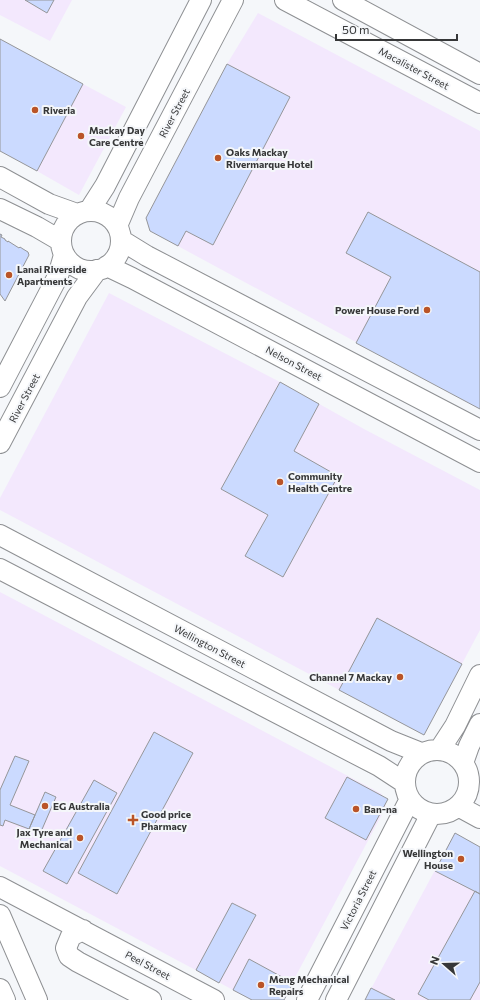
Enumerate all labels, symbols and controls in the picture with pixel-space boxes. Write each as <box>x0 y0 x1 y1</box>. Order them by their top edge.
scale bar <box>336 16 457 42</box>
text: 50 m <box>342 22 370 36</box>
street label: Macalister Street <box>377 44 451 92</box>
street label: River Street <box>156 86 192 140</box>
place label: Riveria <box>43 104 75 116</box>
marker: Riveria <box>30 105 40 115</box>
place label: Mackay Day Care Centre <box>89 124 145 148</box>
marker: Mackay Day Care Centre <box>76 131 86 141</box>
place label: Oaks Mackay Rivermarque Hotel <box>226 146 313 170</box>
marker: Oaks Mackay Rivermarque Hotel <box>213 153 223 163</box>
place label: Lanai Riverside Apartments <box>17 263 87 287</box>
marker: Lanai Riverside Apartments <box>4 270 14 280</box>
place label: Power House Ford <box>335 304 419 316</box>
marker: Power House Ford <box>422 305 432 315</box>
street label: Nelson Street <box>264 343 324 383</box>
street label: River Street <box>6 371 42 425</box>
place label: Community Health Centre <box>288 470 352 494</box>
marker: Community Health Centre <box>275 477 285 487</box>
street label: Wellington Street <box>172 622 248 670</box>
place label: Channel 7 Mackay <box>309 671 392 683</box>
marker: Channel 7 Mackay <box>395 672 405 682</box>
place label: EG Australia <box>53 800 110 812</box>
marker: EG Australia <box>40 801 50 811</box>
place label: Ban-na <box>364 803 397 815</box>
marker: Ban-na <box>351 804 361 814</box>
place label: Good price Pharmacy <box>141 808 191 832</box>
marker: Good price Pharmacy <box>128 815 138 825</box>
place label: Jax Tyre and Mechanical <box>17 826 72 850</box>
marker: Jax Tyre and Mechanical <box>75 833 85 843</box>
place label: Wellington House <box>403 847 453 871</box>
marker: Wellington House <box>456 854 466 864</box>
street label: Victoria Street <box>338 868 378 932</box>
north arrow <box>424 944 464 984</box>
street label: Peel Street <box>123 948 173 982</box>
text: N <box>427 954 442 967</box>
place label: Meng Mechanical Repairs <box>269 973 349 997</box>
marker: Meng Mechanical Repairs <box>256 980 266 990</box>

